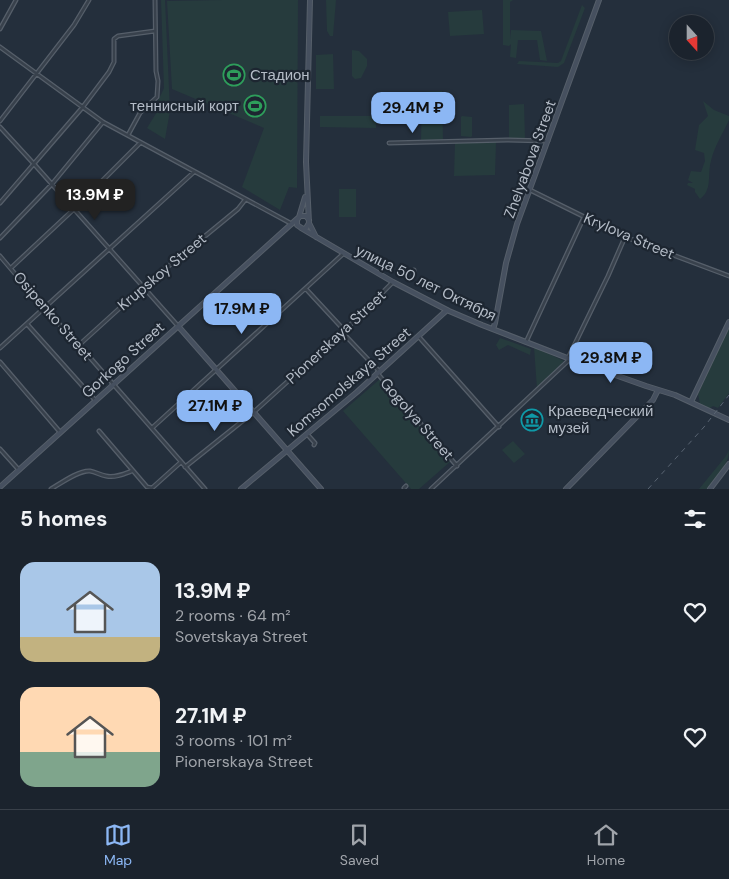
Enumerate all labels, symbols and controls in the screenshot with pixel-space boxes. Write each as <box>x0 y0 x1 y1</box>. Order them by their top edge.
north arrow <box>669 15 714 60</box>
map controls <box>669 15 714 60</box>
sports icon: Стадион <box>222 63 246 87</box>
place label: Стадион <box>250 65 310 85</box>
pin: 29.4M ₽ <box>367 92 459 134</box>
sports icon: теннисный корт <box>243 94 267 118</box>
place label: теннисный корт <box>130 96 239 116</box>
text: 29.4M ₽ <box>382 97 444 118</box>
street label: Zhelyabova Street <box>499 97 561 221</box>
pin: 13.9M ₽ <box>49 178 141 221</box>
text: 13.9M ₽ <box>66 184 124 205</box>
street label: Krylova Street <box>581 208 678 264</box>
street label: Krupskoy Street <box>113 229 211 315</box>
street label: улица 50 лет Октября <box>352 240 500 326</box>
street label: Osipenko Street <box>9 267 97 365</box>
street label: Pionerskaya Street <box>282 285 390 388</box>
pin: 17.9M ₽ <box>196 292 288 335</box>
text: 17.9M ₽ <box>214 298 270 319</box>
street label: Gorkogo Street <box>77 317 169 403</box>
street label: Komsomolskaya Street <box>283 323 415 441</box>
pin: 29.8M ₽ <box>565 342 657 384</box>
text: 29.8M ₽ <box>580 347 642 368</box>
street label: Gogolya Street <box>376 374 458 464</box>
pin: 27.1M ₽ <box>169 390 261 432</box>
text: 27.1M ₽ <box>188 395 242 416</box>
place label: Краеведческий музей <box>548 401 653 438</box>
museum icon: Краеведческий музей <box>520 408 544 432</box>
text: 5 homes <box>20 505 107 533</box>
icon: filters <box>681 505 709 533</box>
text: 13.9M ₽ <box>175 577 251 605</box>
icon: home <box>60 582 120 642</box>
icon: heart <box>681 598 709 626</box>
text: 2 rooms · 64 m² <box>175 605 291 626</box>
text: Sovetskaya Street <box>175 626 308 647</box>
text: 27.1M ₽ <box>175 702 247 730</box>
icon: home <box>60 707 120 767</box>
icon: heart <box>681 723 709 751</box>
text: 3 rooms · 101 m² <box>175 730 292 751</box>
text: Pionerskaya Street <box>175 751 313 772</box>
tab: Map <box>104 821 132 869</box>
tab: Saved <box>340 821 379 869</box>
tab: Home <box>587 821 625 869</box>

